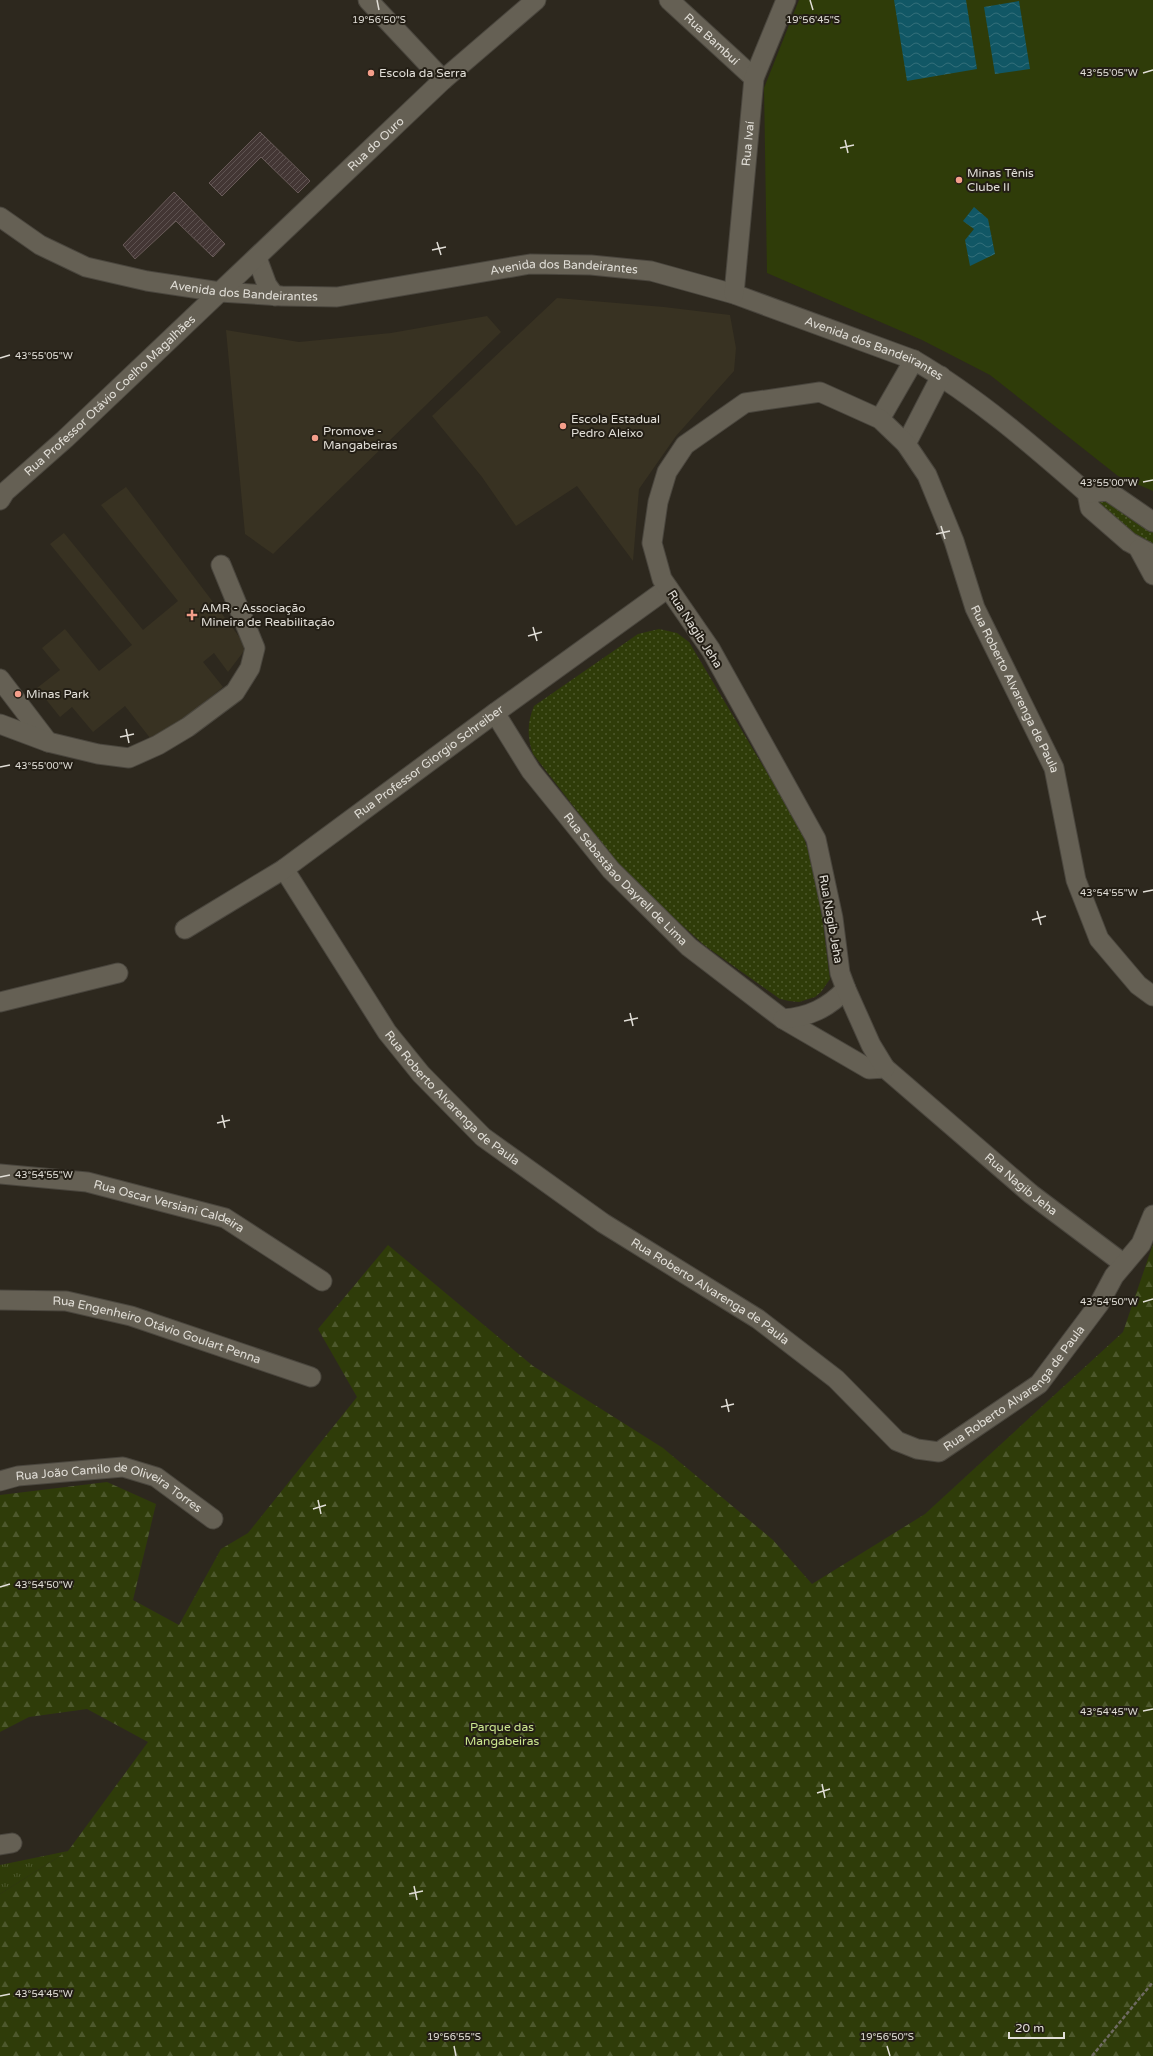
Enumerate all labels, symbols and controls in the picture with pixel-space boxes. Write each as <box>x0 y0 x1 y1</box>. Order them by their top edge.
street label: Rua Bambuí <box>681 10 742 68</box>
text: 19°56'50"S <box>352 14 406 26</box>
text: 19°56'45"S <box>786 14 840 26</box>
place label: Escola da Serra <box>379 66 466 80</box>
text: 43°55'05"W <box>1080 67 1138 79</box>
marker: Escola da Serra <box>366 68 376 78</box>
street label: Rua do Ouro <box>345 114 407 174</box>
street label: Rua Ivaí <box>739 121 757 167</box>
place label: Minas Tênis Clube II <box>967 166 1034 194</box>
marker: Minas Tênis Clube II <box>954 175 964 185</box>
street label: Avenida dos Bandeirantes <box>489 257 639 278</box>
street label: Avenida dos Bandeirantes <box>169 278 318 304</box>
street label: Rua Professor Otávio Coelho Magalhães <box>21 312 198 479</box>
street label: Avenida dos Bandeirantes <box>803 314 946 383</box>
text: 43°55'05"W <box>15 350 73 362</box>
place label: Escola Estadual Pedro Aleixo <box>571 412 660 440</box>
marker: Escola Estadual Pedro Aleixo <box>558 421 568 431</box>
place label: Promove - Mangabeiras <box>323 424 398 452</box>
marker: Promove - Mangabeiras <box>310 433 320 443</box>
text: 43°55'00"W <box>1080 477 1138 489</box>
street label: Rua Nagib Jeha <box>665 588 725 670</box>
place label: AMR - Associação Mineira de Reabilitação <box>201 601 335 629</box>
street label: Rua Roberto Alvarenga de Paula <box>968 603 1062 774</box>
marker: AMR - Associação Mineira de Reabilitação <box>186 609 198 621</box>
place label: Minas Park <box>26 687 89 701</box>
marker: Minas Park <box>13 689 23 699</box>
street label: Rua Professor Giorgio Schreiber <box>352 702 507 822</box>
text: 43°55'00"W <box>15 760 73 772</box>
street label: Rua Sebastãao Dayrell de Lima <box>561 810 690 948</box>
street label: Rua Nagib Jeha <box>816 874 846 964</box>
text: 43°54'55"W <box>1080 887 1138 899</box>
street label: Rua Roberto Alvarenga de Paula <box>382 1028 522 1168</box>
street label: Rua Nagib Jeha <box>982 1150 1060 1218</box>
text: 43°54'55"W <box>15 1169 73 1181</box>
street label: Rua Oscar Versiani Caldeira <box>92 1177 247 1236</box>
street label: Rua Roberto Alvarenga de Paula <box>629 1235 792 1347</box>
street label: Rua Engenheiro Otávio Goulart Penna <box>52 1294 263 1367</box>
text: 43°54'50"W <box>1080 1296 1138 1308</box>
street label: Rua Roberto Alvarenga de Paula <box>941 1323 1087 1454</box>
street label: Rua João Camilo de Oliveira Torres <box>15 1460 205 1516</box>
text: 43°54'50"W <box>15 1579 73 1591</box>
text: 43°54'45"W <box>1080 1706 1138 1718</box>
park label: Parque das Mangabeiras <box>465 1720 539 1748</box>
text: 43°54'45"W <box>15 1988 73 2000</box>
scale bar <box>1009 2014 1064 2040</box>
text: 20 m <box>1015 2021 1044 2035</box>
text: 19°56'55"S <box>427 2031 481 2043</box>
text: 19°56'50"S <box>860 2031 914 2043</box>

